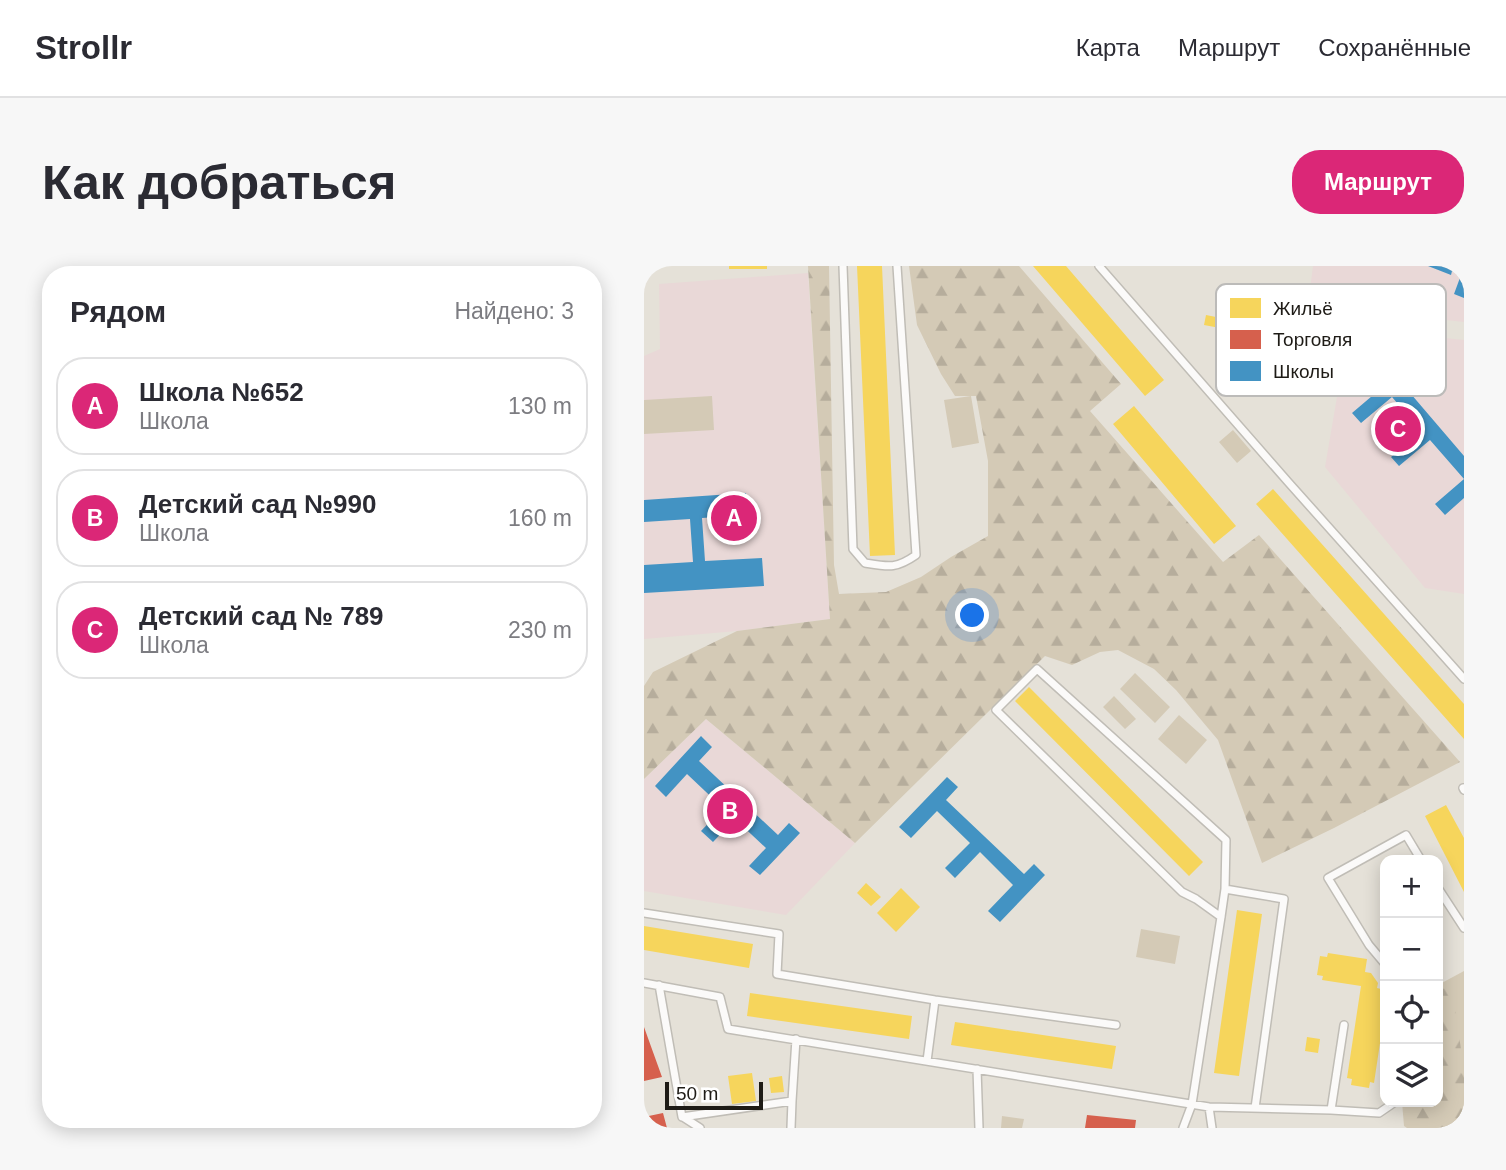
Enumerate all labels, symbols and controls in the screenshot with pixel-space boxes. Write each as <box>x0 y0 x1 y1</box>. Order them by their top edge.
text: Strollr <box>35 29 132 66</box>
text: Карта <box>1076 34 1140 61</box>
text: Маршрут <box>1178 34 1280 61</box>
text: Сохранённые <box>1318 34 1471 61</box>
button: Маршрут <box>1292 150 1464 214</box>
text: Как добраться <box>42 155 396 209</box>
legend <box>1216 284 1446 396</box>
text: Рядом <box>70 295 166 328</box>
text: Найдено: 3 <box>454 298 574 324</box>
text: Жильё <box>1273 298 1333 319</box>
text: Торговля <box>1273 329 1352 350</box>
text: Школы <box>1273 361 1334 382</box>
text: Школа №652 <box>139 377 304 407</box>
text: A <box>87 393 103 419</box>
text: 130 m <box>508 393 572 419</box>
pin: C <box>1375 403 1421 455</box>
text: Школа <box>139 408 209 434</box>
text: Детский сад №990 <box>139 489 376 519</box>
pin: A <box>711 492 757 544</box>
text: B <box>87 505 103 531</box>
text: 160 m <box>508 505 572 531</box>
text: Школа <box>139 520 209 546</box>
your location <box>955 598 989 632</box>
text: Детский сад № 789 <box>139 601 384 631</box>
text: C <box>87 617 103 643</box>
text: 230 m <box>508 617 572 643</box>
text: Школа <box>139 632 209 658</box>
pin: B <box>707 785 753 837</box>
map controls <box>1380 855 1443 1107</box>
button: + <box>1380 855 1443 918</box>
button: − <box>1380 918 1443 981</box>
button: locate <box>1380 981 1443 1044</box>
button: layers <box>1380 1044 1443 1107</box>
scale bar <box>665 1079 763 1111</box>
text: 50 m <box>676 1083 718 1104</box>

